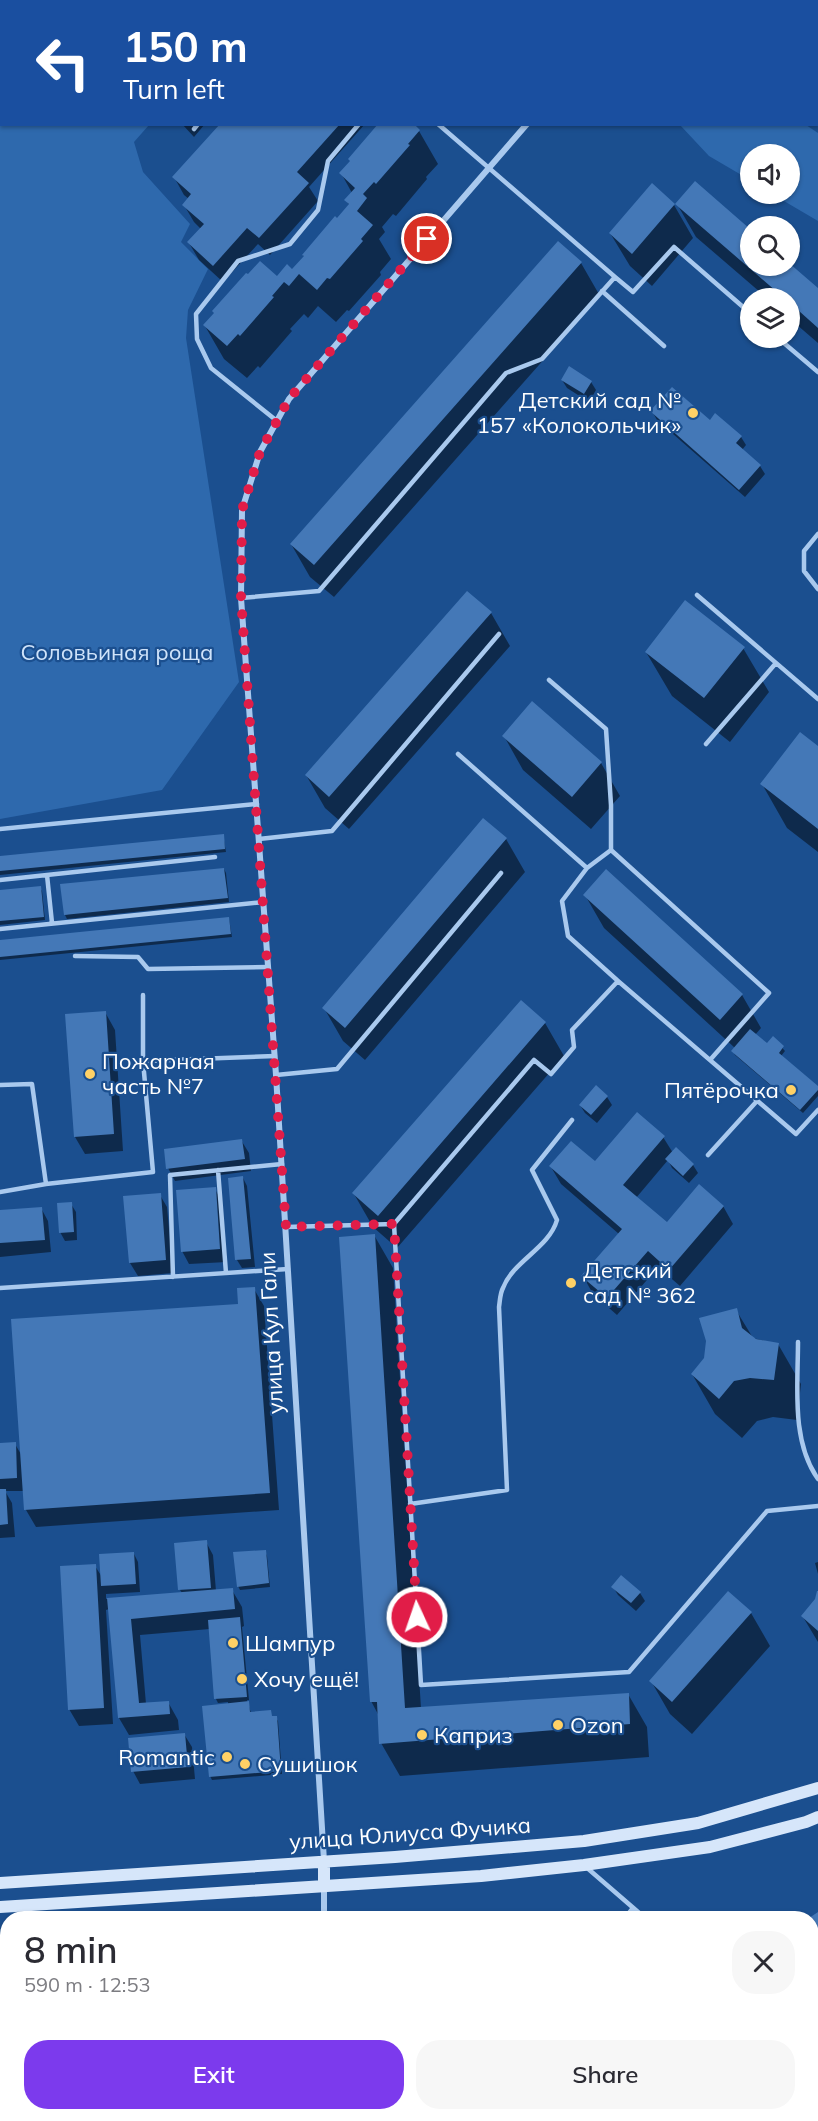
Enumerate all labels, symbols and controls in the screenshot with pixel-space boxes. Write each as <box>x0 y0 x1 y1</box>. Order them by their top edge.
text: 150 m <box>123 20 248 73</box>
icon: left <box>24 24 102 102</box>
text: Turn left <box>123 72 225 106</box>
map controls <box>740 144 800 348</box>
button: sound <box>740 144 800 204</box>
pin <box>401 213 452 264</box>
button: search <box>740 216 800 276</box>
icon: arrive <box>410 222 443 255</box>
button: layers <box>740 288 800 348</box>
place label: Детский сад № 157 «Колокольчик» <box>477 386 681 439</box>
marker: Детский сад № 157 «Колокольчик» <box>686 406 700 420</box>
park label: Соловьиная роща <box>20 638 214 666</box>
place label: Пожарная часть №7 <box>102 1047 215 1100</box>
marker: Пожарная часть №7 <box>83 1067 97 1081</box>
place label: Пятёрочка <box>664 1076 779 1104</box>
marker: Пятёрочка <box>784 1083 798 1097</box>
street label: улица Кул Гали <box>253 1251 289 1415</box>
place label: Детский сад № 362 <box>583 1256 696 1309</box>
marker: Детский сад № 362 <box>564 1276 578 1290</box>
position arrow <box>385 1585 449 1649</box>
place label: Шампур <box>245 1629 335 1657</box>
marker: Шампур <box>226 1636 240 1650</box>
place label: Хочу ещё! <box>254 1665 359 1693</box>
marker: Хочу ещё! <box>235 1672 249 1686</box>
place label: Ozon <box>570 1711 624 1739</box>
marker: Ozon <box>551 1718 565 1732</box>
place label: Каприз <box>434 1721 513 1749</box>
marker: Каприз <box>415 1728 429 1742</box>
place label: Romantic <box>118 1743 215 1771</box>
marker: Romantic <box>220 1750 234 1764</box>
place label: Сушишок <box>257 1750 357 1778</box>
marker: Сушишок <box>238 1757 252 1771</box>
street label: улица Юлиуса Фучика <box>288 1811 532 1855</box>
text: 8 min <box>24 1927 118 1972</box>
button: close <box>732 1931 795 1994</box>
text: 590 m · 12:53 <box>24 1972 150 1997</box>
button: Exit <box>24 2040 404 2109</box>
button: Share <box>416 2040 795 2109</box>

